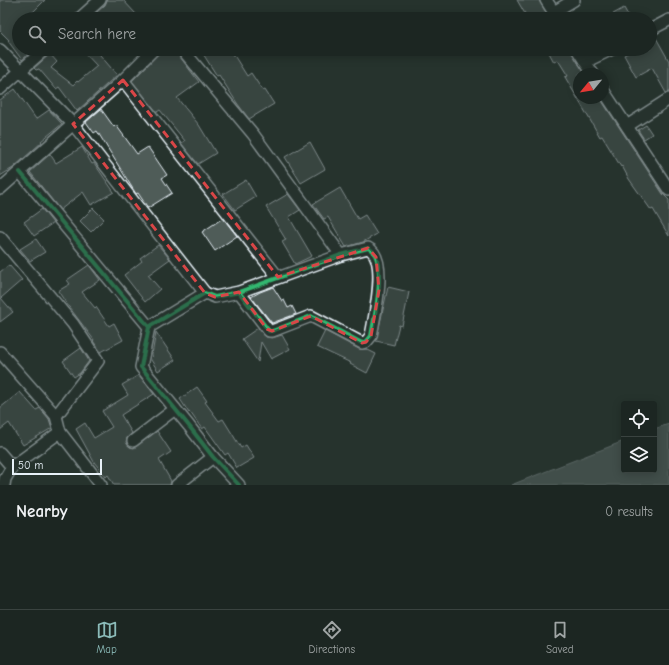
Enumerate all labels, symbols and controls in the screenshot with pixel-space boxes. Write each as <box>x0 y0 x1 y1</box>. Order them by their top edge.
search box <box>12 12 657 56</box>
icon: search <box>26 23 48 45</box>
text: Search here <box>58 25 136 43</box>
north arrow <box>573 68 609 104</box>
map controls <box>621 401 657 473</box>
button: locate <box>621 401 657 437</box>
button: layers <box>621 437 657 473</box>
scale bar <box>12 457 102 476</box>
text: 50 m <box>18 459 43 472</box>
text: Nearby <box>16 502 67 521</box>
text: 0 results <box>605 504 653 519</box>
tab: Map <box>96 619 118 656</box>
tab: Directions <box>309 619 355 656</box>
tab: Saved <box>546 619 573 656</box>

